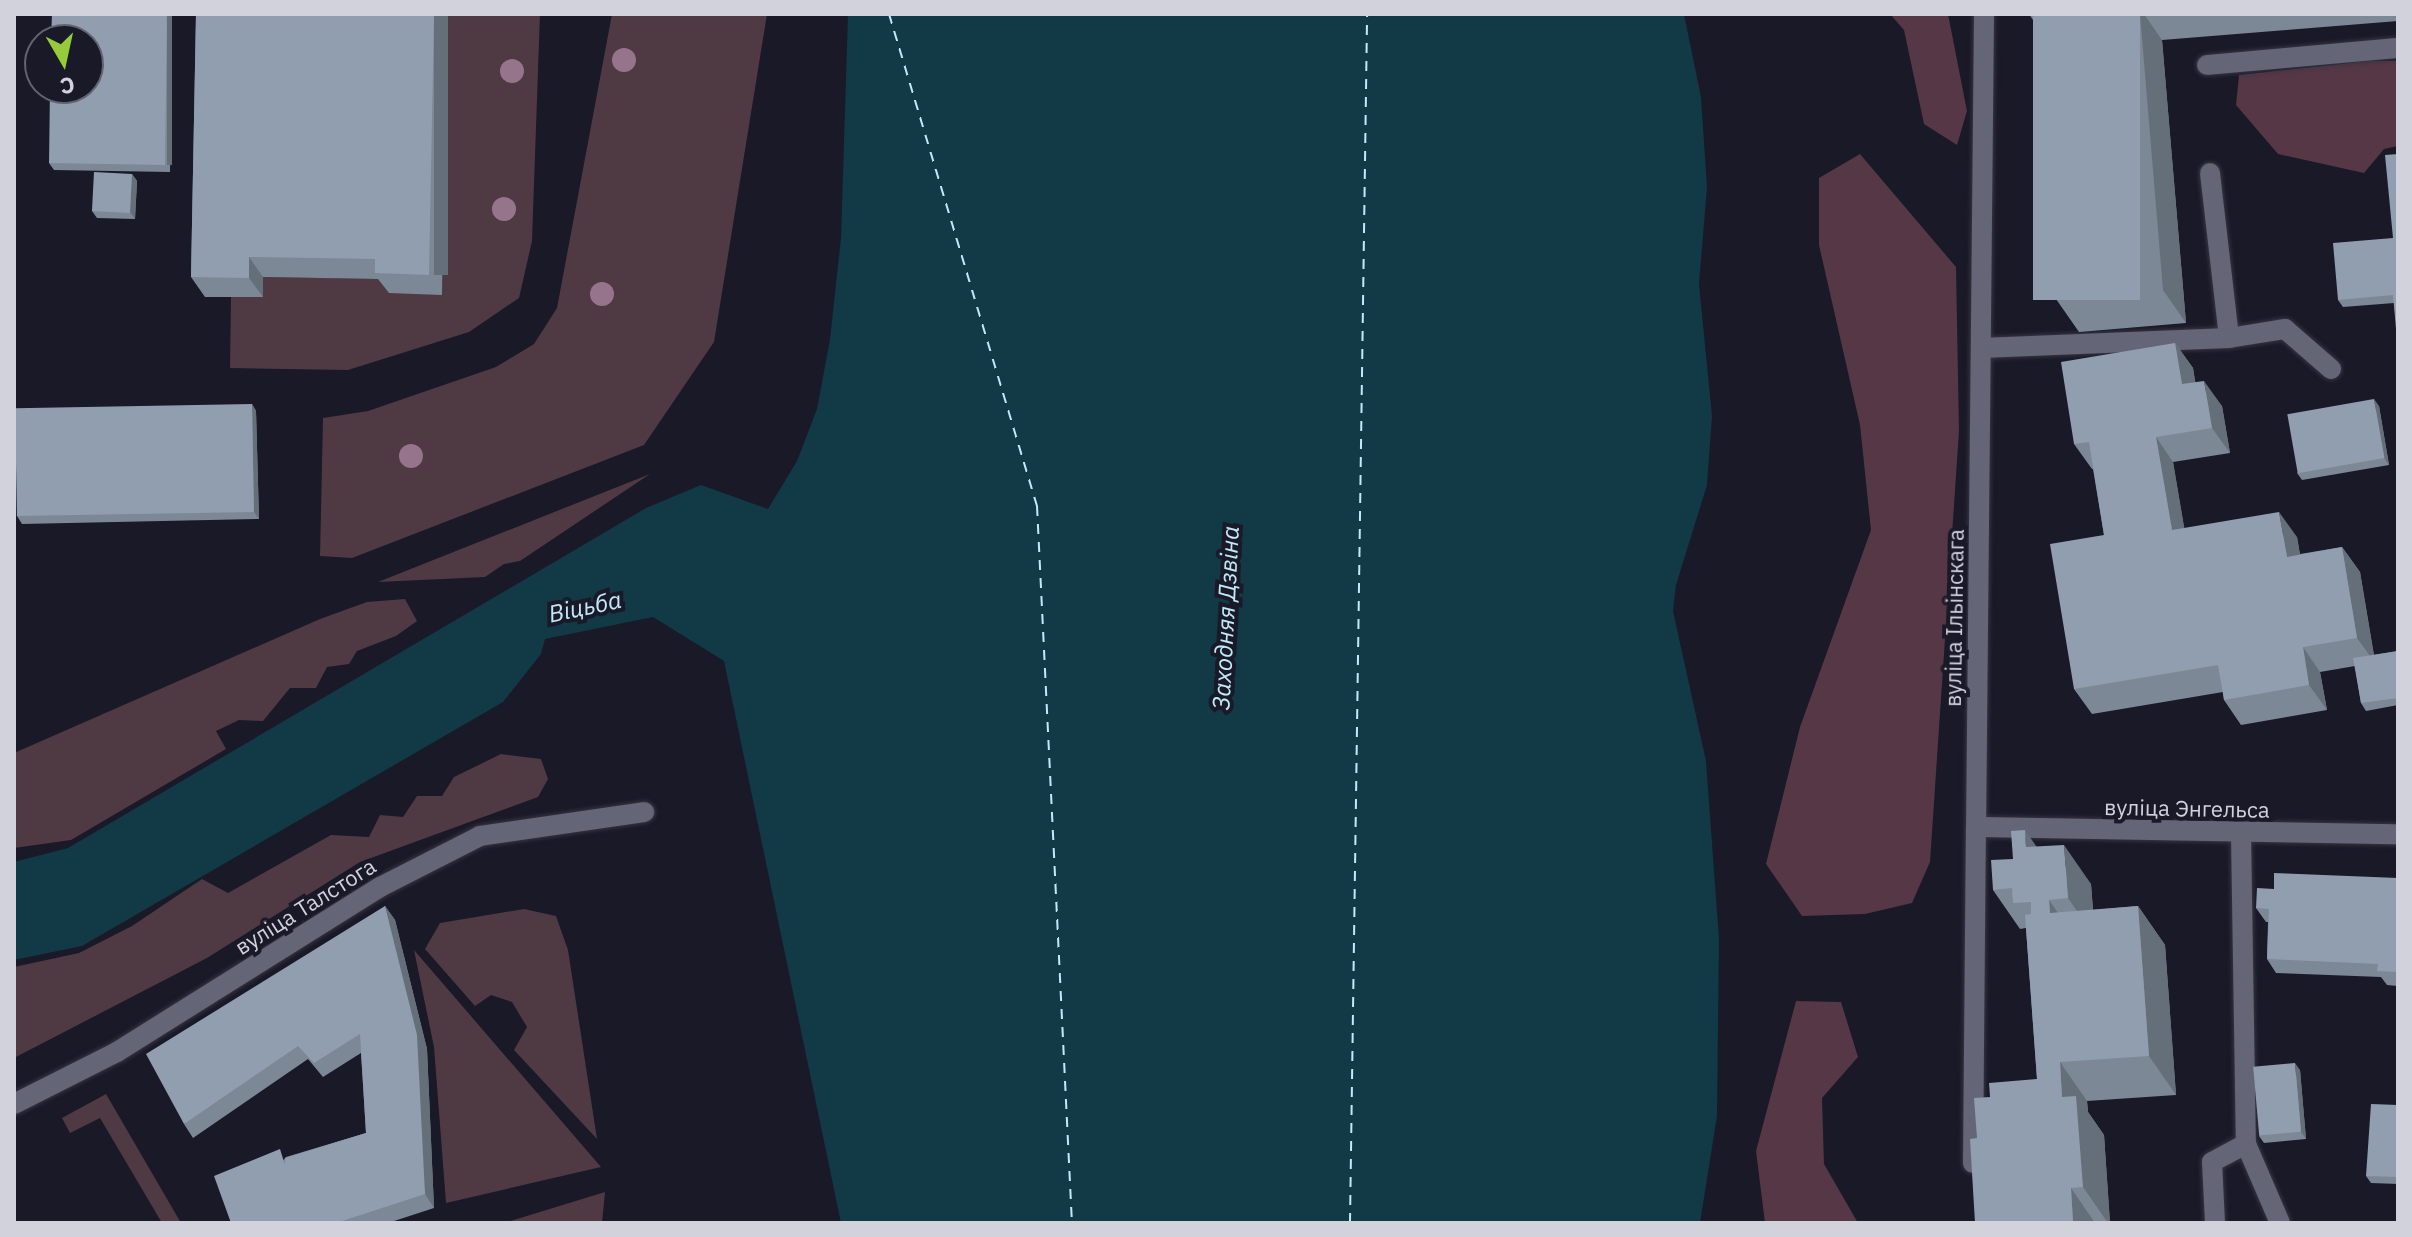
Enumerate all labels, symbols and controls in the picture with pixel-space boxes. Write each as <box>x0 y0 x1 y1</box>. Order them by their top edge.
north arrow <box>24 24 104 104</box>
text: С <box>58 71 77 102</box>
water label: Заходняя Дзвіна <box>1207 525 1245 711</box>
street label: вуліца Ільінскага <box>1939 529 1969 707</box>
water label: Віцьба <box>546 585 624 629</box>
street label: вуліца Энгельса <box>2104 793 2270 823</box>
street label: вуліца Талстога <box>230 852 380 960</box>

